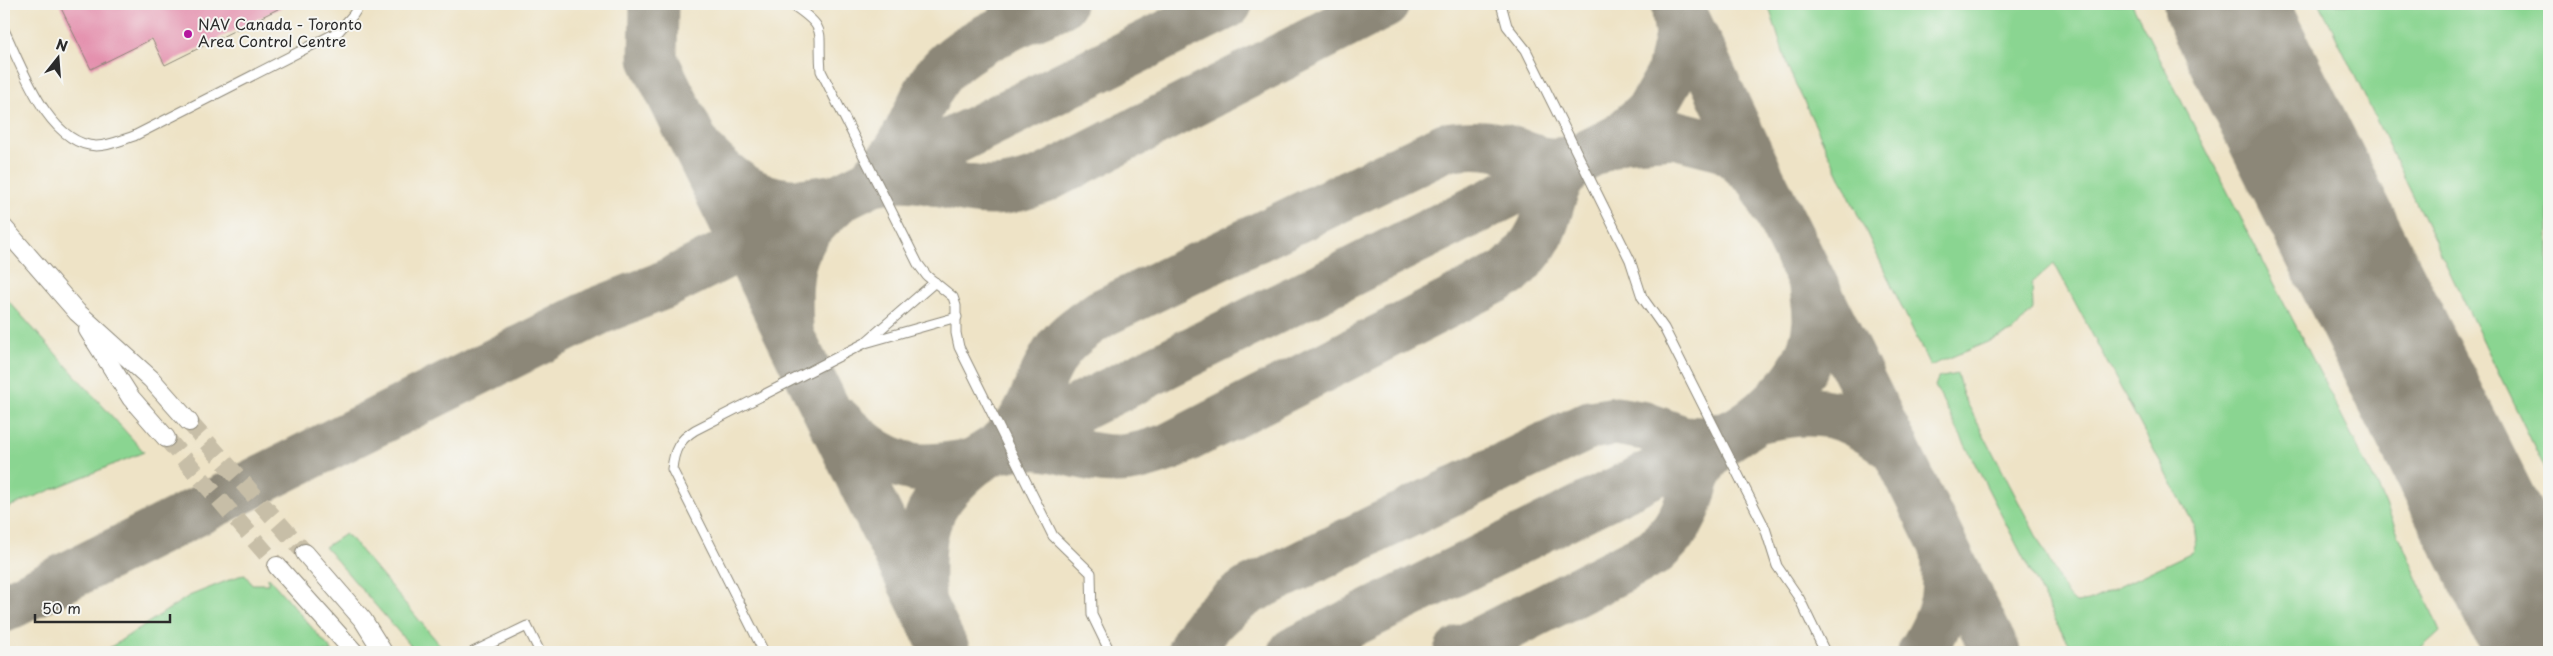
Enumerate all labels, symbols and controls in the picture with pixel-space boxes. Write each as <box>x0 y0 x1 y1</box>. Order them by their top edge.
place label: NAV Canada - Toronto Area Control Centre <box>198 12 362 52</box>
marker: NAV Canada - Toronto Area Control Centre <box>182 28 194 40</box>
north arrow <box>32 32 82 82</box>
text: N <box>54 33 70 57</box>
scale bar <box>35 591 170 623</box>
text: 50 m <box>42 596 81 619</box>

